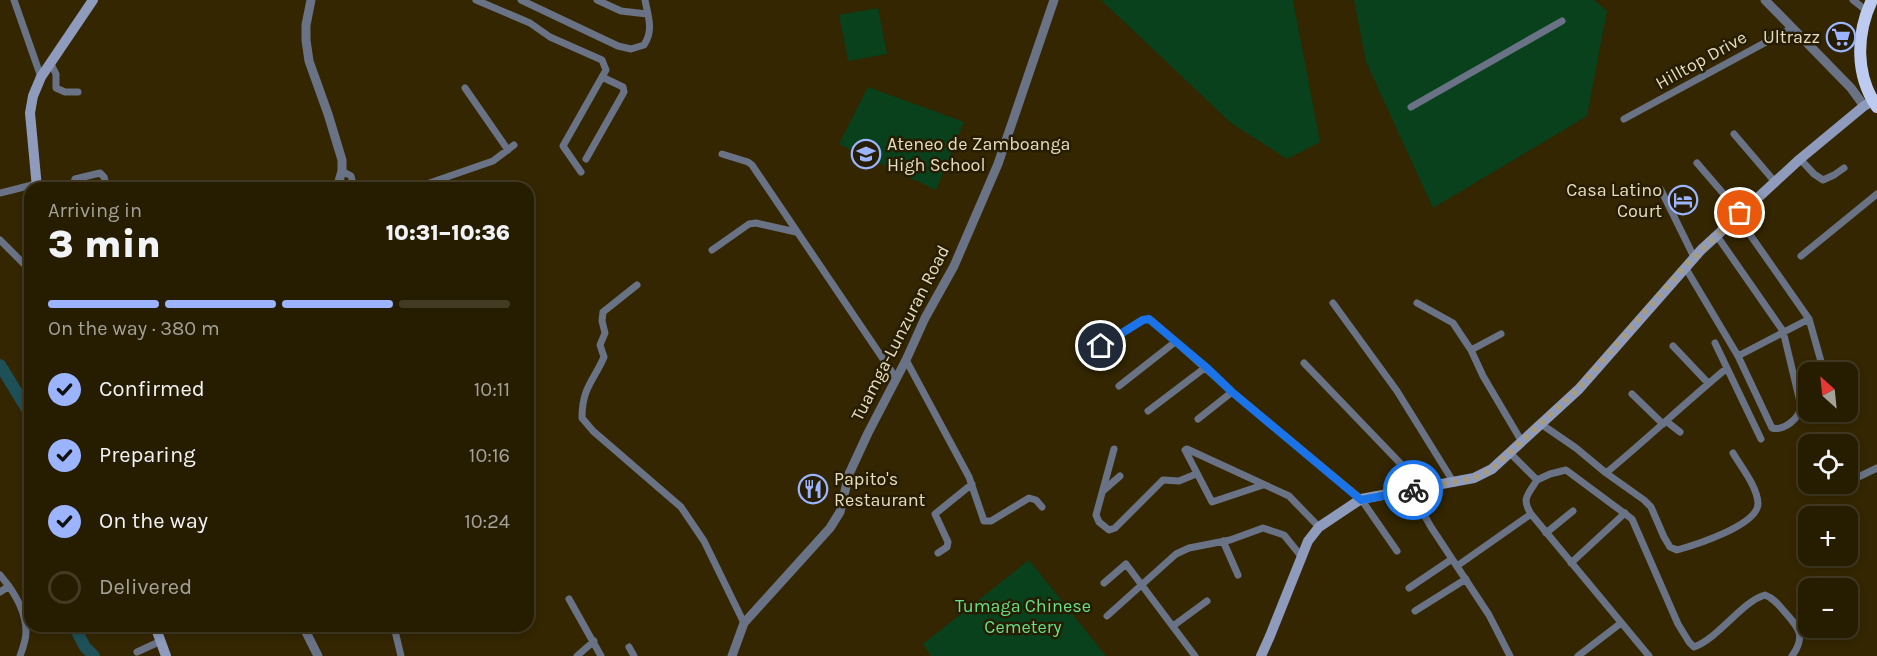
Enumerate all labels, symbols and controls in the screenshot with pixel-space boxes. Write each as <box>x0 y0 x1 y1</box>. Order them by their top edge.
supermarket icon: Ultrazz <box>1825 21 1857 53</box>
street label: Hilltop Drive <box>1652 26 1750 94</box>
place label: Ultrazz <box>1763 26 1820 48</box>
place label: Ateneo de Zamboanga High School <box>887 133 1071 176</box>
school or university icon: Ateneo de Zamboanga High School <box>850 138 882 170</box>
place label: Casa Latino Court <box>1566 179 1662 222</box>
hotel icon: Casa Latino Court <box>1667 184 1699 216</box>
pin <box>1714 187 1765 238</box>
icon: bag <box>1723 196 1756 229</box>
text: Arriving in <box>48 199 142 222</box>
text: 10:31–10:36 <box>386 220 510 246</box>
text: 3 min <box>48 221 161 267</box>
street label: Tuamga-Lunzuran Road <box>846 241 954 425</box>
text: On the way · 380 m <box>48 317 220 340</box>
pin <box>1075 320 1126 371</box>
icon: home <box>1084 329 1117 362</box>
north arrow <box>1798 362 1858 422</box>
map controls <box>1798 362 1858 638</box>
icon: check <box>48 373 81 406</box>
text: Confirmed <box>99 376 205 402</box>
text: 10:11 <box>474 378 510 401</box>
button: locate <box>1798 434 1858 494</box>
icon: check <box>48 439 81 472</box>
text: Preparing <box>99 442 196 468</box>
text: 10:16 <box>469 444 510 467</box>
courier <box>1383 460 1443 520</box>
place label: Papito's Restaurant <box>834 468 926 511</box>
restaurant icon: Papito's Restaurant <box>797 473 829 505</box>
icon: bike <box>1397 474 1430 507</box>
icon: check <box>48 505 81 538</box>
button: + <box>1798 506 1858 566</box>
text: On the way <box>99 508 208 534</box>
text: 10:24 <box>464 510 510 533</box>
text: Delivered <box>99 574 192 600</box>
button: − <box>1798 578 1858 638</box>
park label: Tumaga Chinese Cemetery <box>955 595 1091 638</box>

